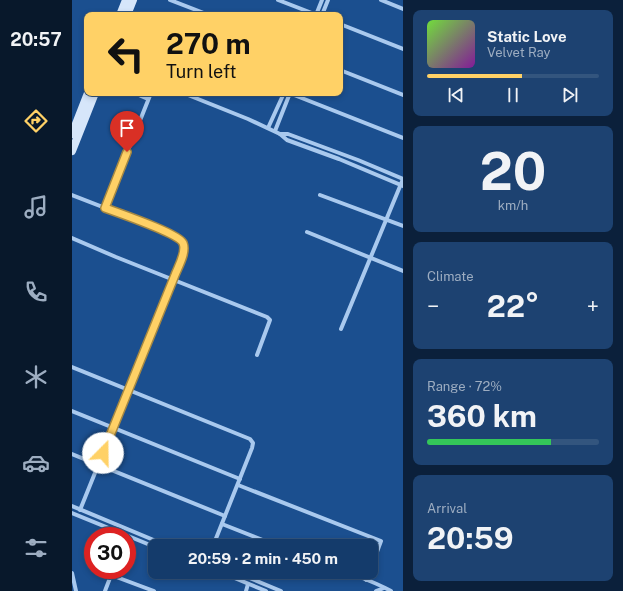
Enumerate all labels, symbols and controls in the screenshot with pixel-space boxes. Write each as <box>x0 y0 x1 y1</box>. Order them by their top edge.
text: 270 m <box>166 27 250 60</box>
icon: left <box>100 28 152 80</box>
text: Static Love <box>487 28 567 45</box>
text: 20:57 <box>10 29 62 50</box>
text: Velvet Ray <box>487 45 551 60</box>
text: Turn left <box>166 61 236 82</box>
icon: previous <box>445 84 467 106</box>
icon: pause <box>502 84 524 106</box>
icon: next <box>559 84 581 106</box>
icon: directions <box>22 107 50 135</box>
pin <box>110 111 144 152</box>
icon: arrive <box>116 117 138 139</box>
text: 20 <box>480 141 546 202</box>
icon: music <box>22 193 50 221</box>
text: km/h <box>498 198 528 213</box>
text: Climate <box>427 269 474 284</box>
icon: phone <box>22 278 50 306</box>
text: 22° <box>487 288 539 324</box>
text: − <box>427 293 439 319</box>
text: + <box>587 293 599 319</box>
icon: climate <box>22 363 50 391</box>
text: Range · 72% <box>427 379 502 394</box>
text: 360 km <box>427 398 537 434</box>
position arrow <box>82 432 124 474</box>
icon: car <box>22 449 50 477</box>
text: Arrival <box>427 501 467 516</box>
text: 20:59 <box>427 520 514 556</box>
speed limit sign: 30 <box>84 527 136 579</box>
icon: filters <box>22 534 50 562</box>
text: 20:59 · 2 min · 450 m <box>188 550 338 567</box>

